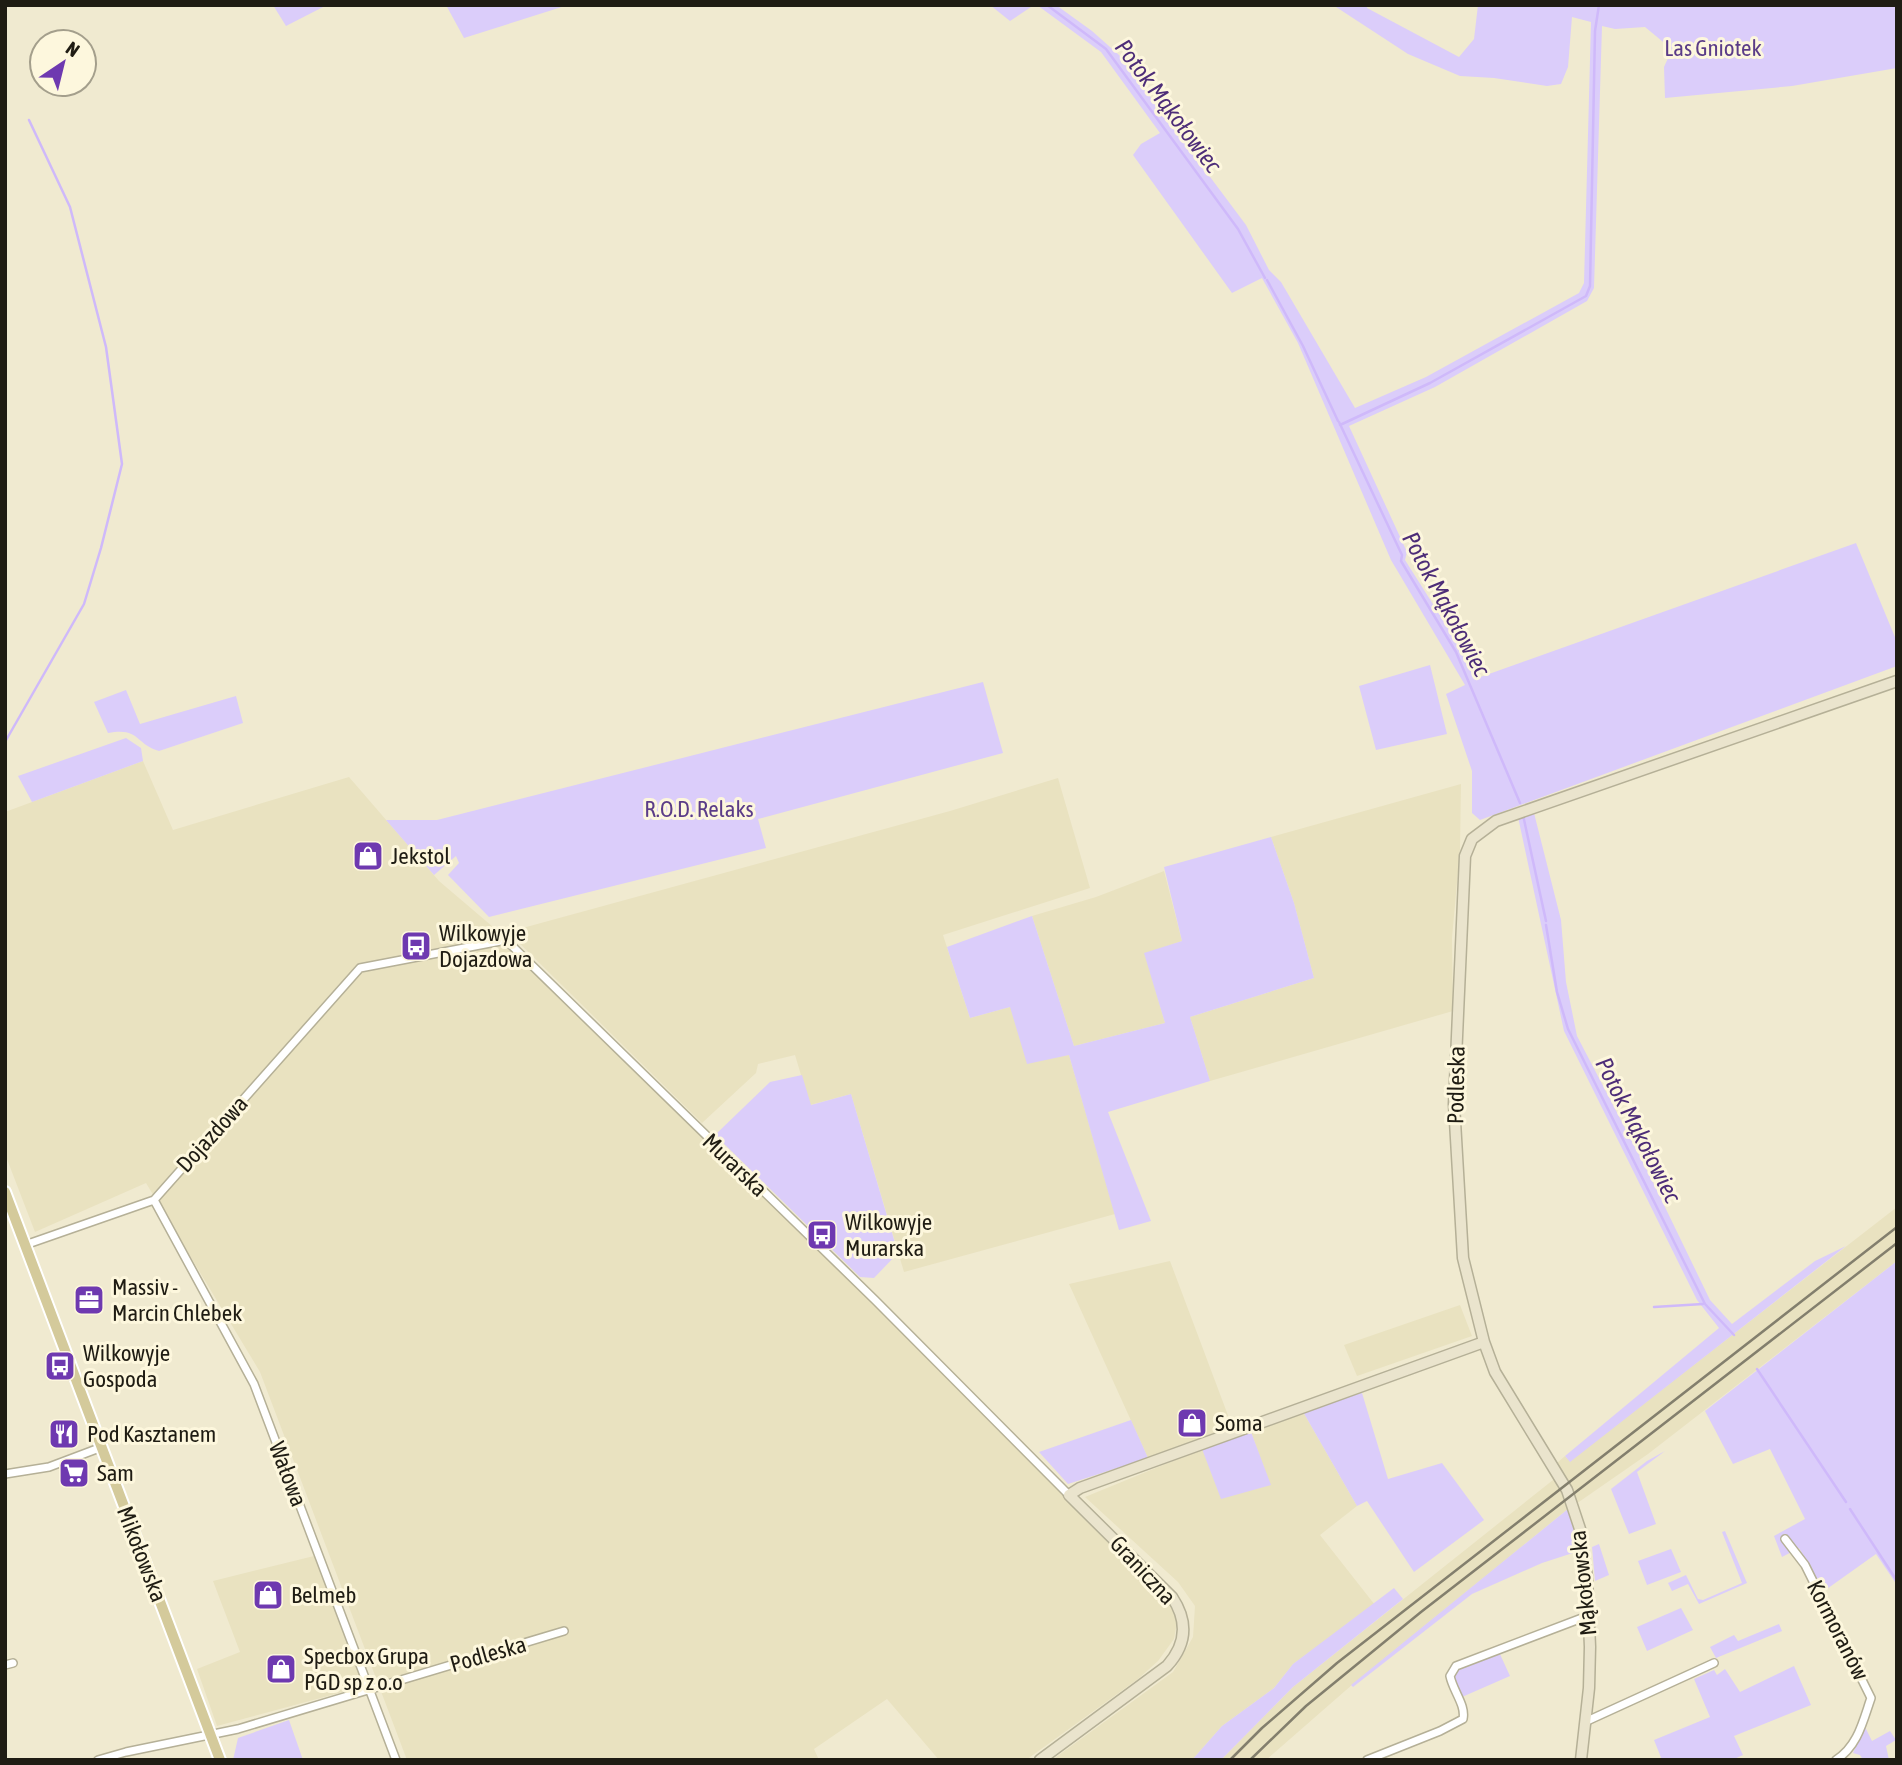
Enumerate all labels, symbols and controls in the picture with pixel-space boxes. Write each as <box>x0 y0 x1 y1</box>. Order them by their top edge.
north arrow <box>28 28 98 98</box>
water label: Potok Mąkołowiec <box>1110 34 1228 178</box>
park label: Las Gniotek <box>1664 35 1762 61</box>
text: N <box>62 37 84 61</box>
water label: Potok Mąkołowiec <box>1397 527 1496 681</box>
park label: R.O.D. Relaks <box>644 796 754 822</box>
shop icon: Jekstol <box>351 839 385 873</box>
place label: Jekstol <box>391 843 450 869</box>
place label: Wilkowyje Dojazdowa <box>439 920 532 972</box>
bus stop icon: Wilkowyje Dojazdowa <box>399 929 433 963</box>
street label: Podleska <box>1442 1046 1470 1124</box>
water label: Potok Mąkołowiec <box>1590 1053 1687 1208</box>
street label: Dojazdowa <box>171 1091 253 1177</box>
street label: Murarska <box>697 1128 773 1202</box>
place label: Wilkowyje Murarska <box>845 1209 932 1261</box>
bus stop icon: Wilkowyje Murarska <box>805 1218 839 1252</box>
place label: Massiv - Marcin Chlebek <box>112 1274 242 1326</box>
office icon: Massiv - Marcin Chlebek <box>72 1283 106 1317</box>
place label: Wilkowyje Gospoda <box>83 1340 170 1392</box>
bus stop icon: Wilkowyje Gospoda <box>43 1349 77 1383</box>
shop icon: Soma <box>1175 1406 1209 1440</box>
place label: Soma <box>1215 1410 1263 1436</box>
restaurant icon: Pod Kasztanem <box>47 1417 81 1451</box>
place label: Pod Kasztanem <box>87 1421 216 1447</box>
street label: Wałowa <box>264 1438 312 1510</box>
supermarket icon: Sam <box>57 1456 91 1490</box>
place label: Sam <box>97 1460 134 1486</box>
street label: Mikołowska <box>112 1503 172 1605</box>
street label: Mąkołowska <box>1565 1529 1601 1637</box>
street label: Graniczna <box>1105 1530 1181 1610</box>
street label: Kormoranów <box>1802 1576 1874 1684</box>
shop icon: Belmeb <box>251 1578 285 1612</box>
place label: Belmeb <box>291 1582 356 1608</box>
street label: Podleska <box>447 1631 529 1677</box>
place label: Specbox Grupa PGD sp z o.o <box>304 1643 429 1695</box>
shop icon: Specbox Grupa PGD sp z o.o <box>264 1652 298 1686</box>

